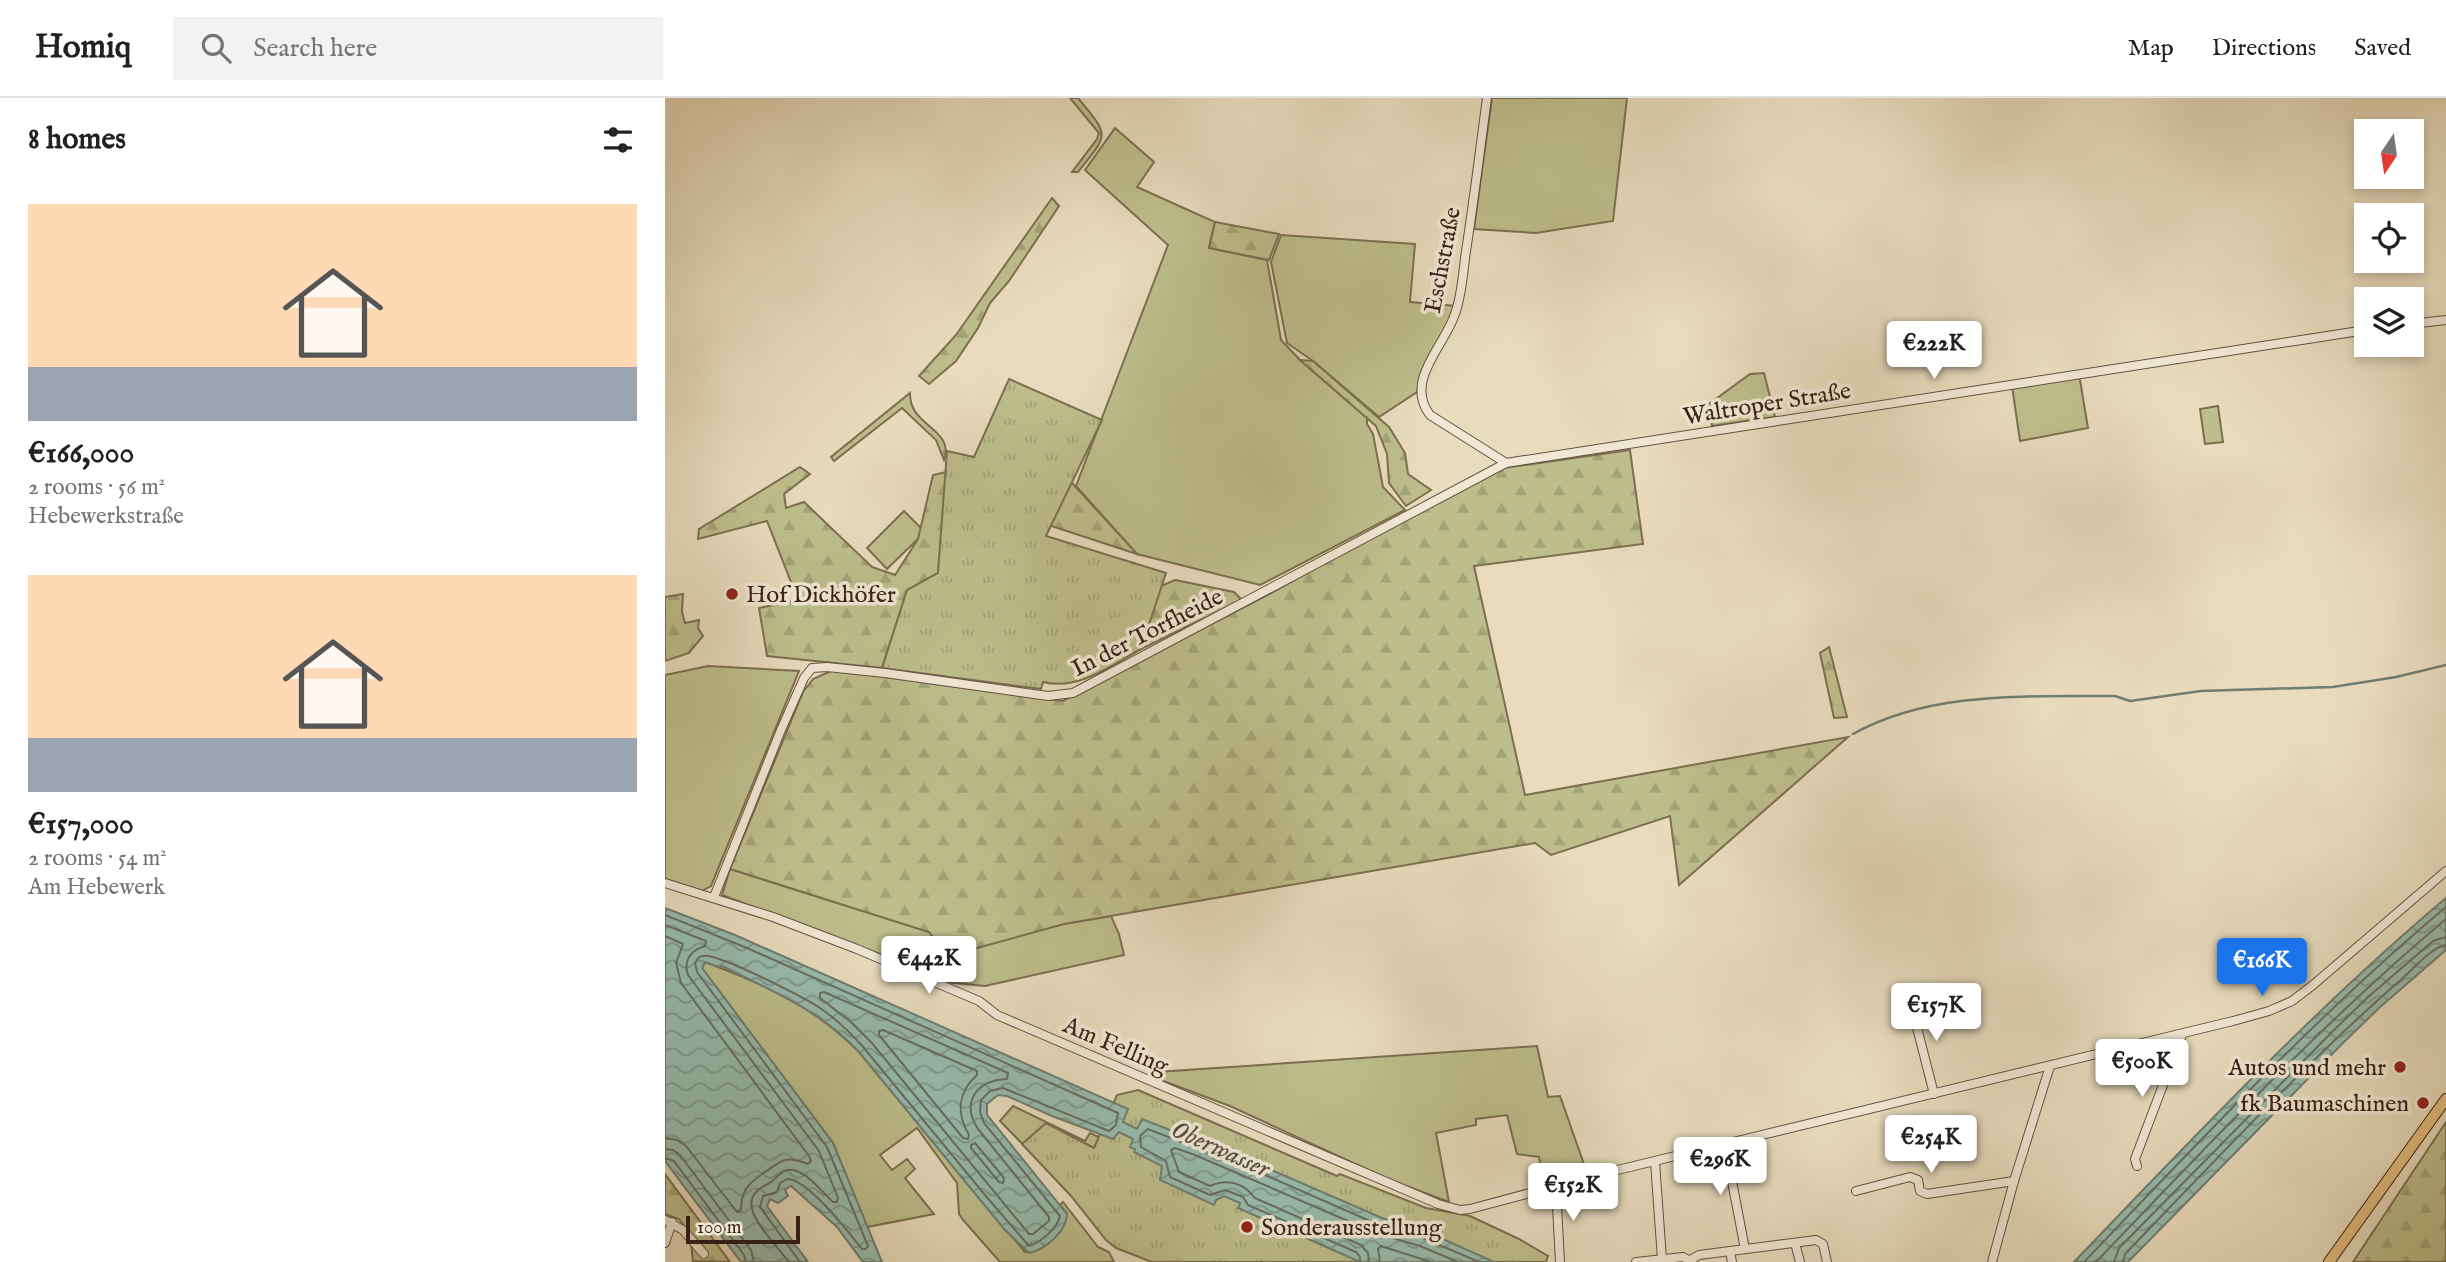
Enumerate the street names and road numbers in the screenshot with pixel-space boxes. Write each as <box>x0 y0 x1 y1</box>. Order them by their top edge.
street label: Eschstraße <box>1418 205 1469 316</box>
street label: Waltroper Straße <box>1681 376 1853 433</box>
street label: In der Torfheide <box>1067 582 1229 685</box>
street label: Am Felling <box>1057 1010 1174 1083</box>

